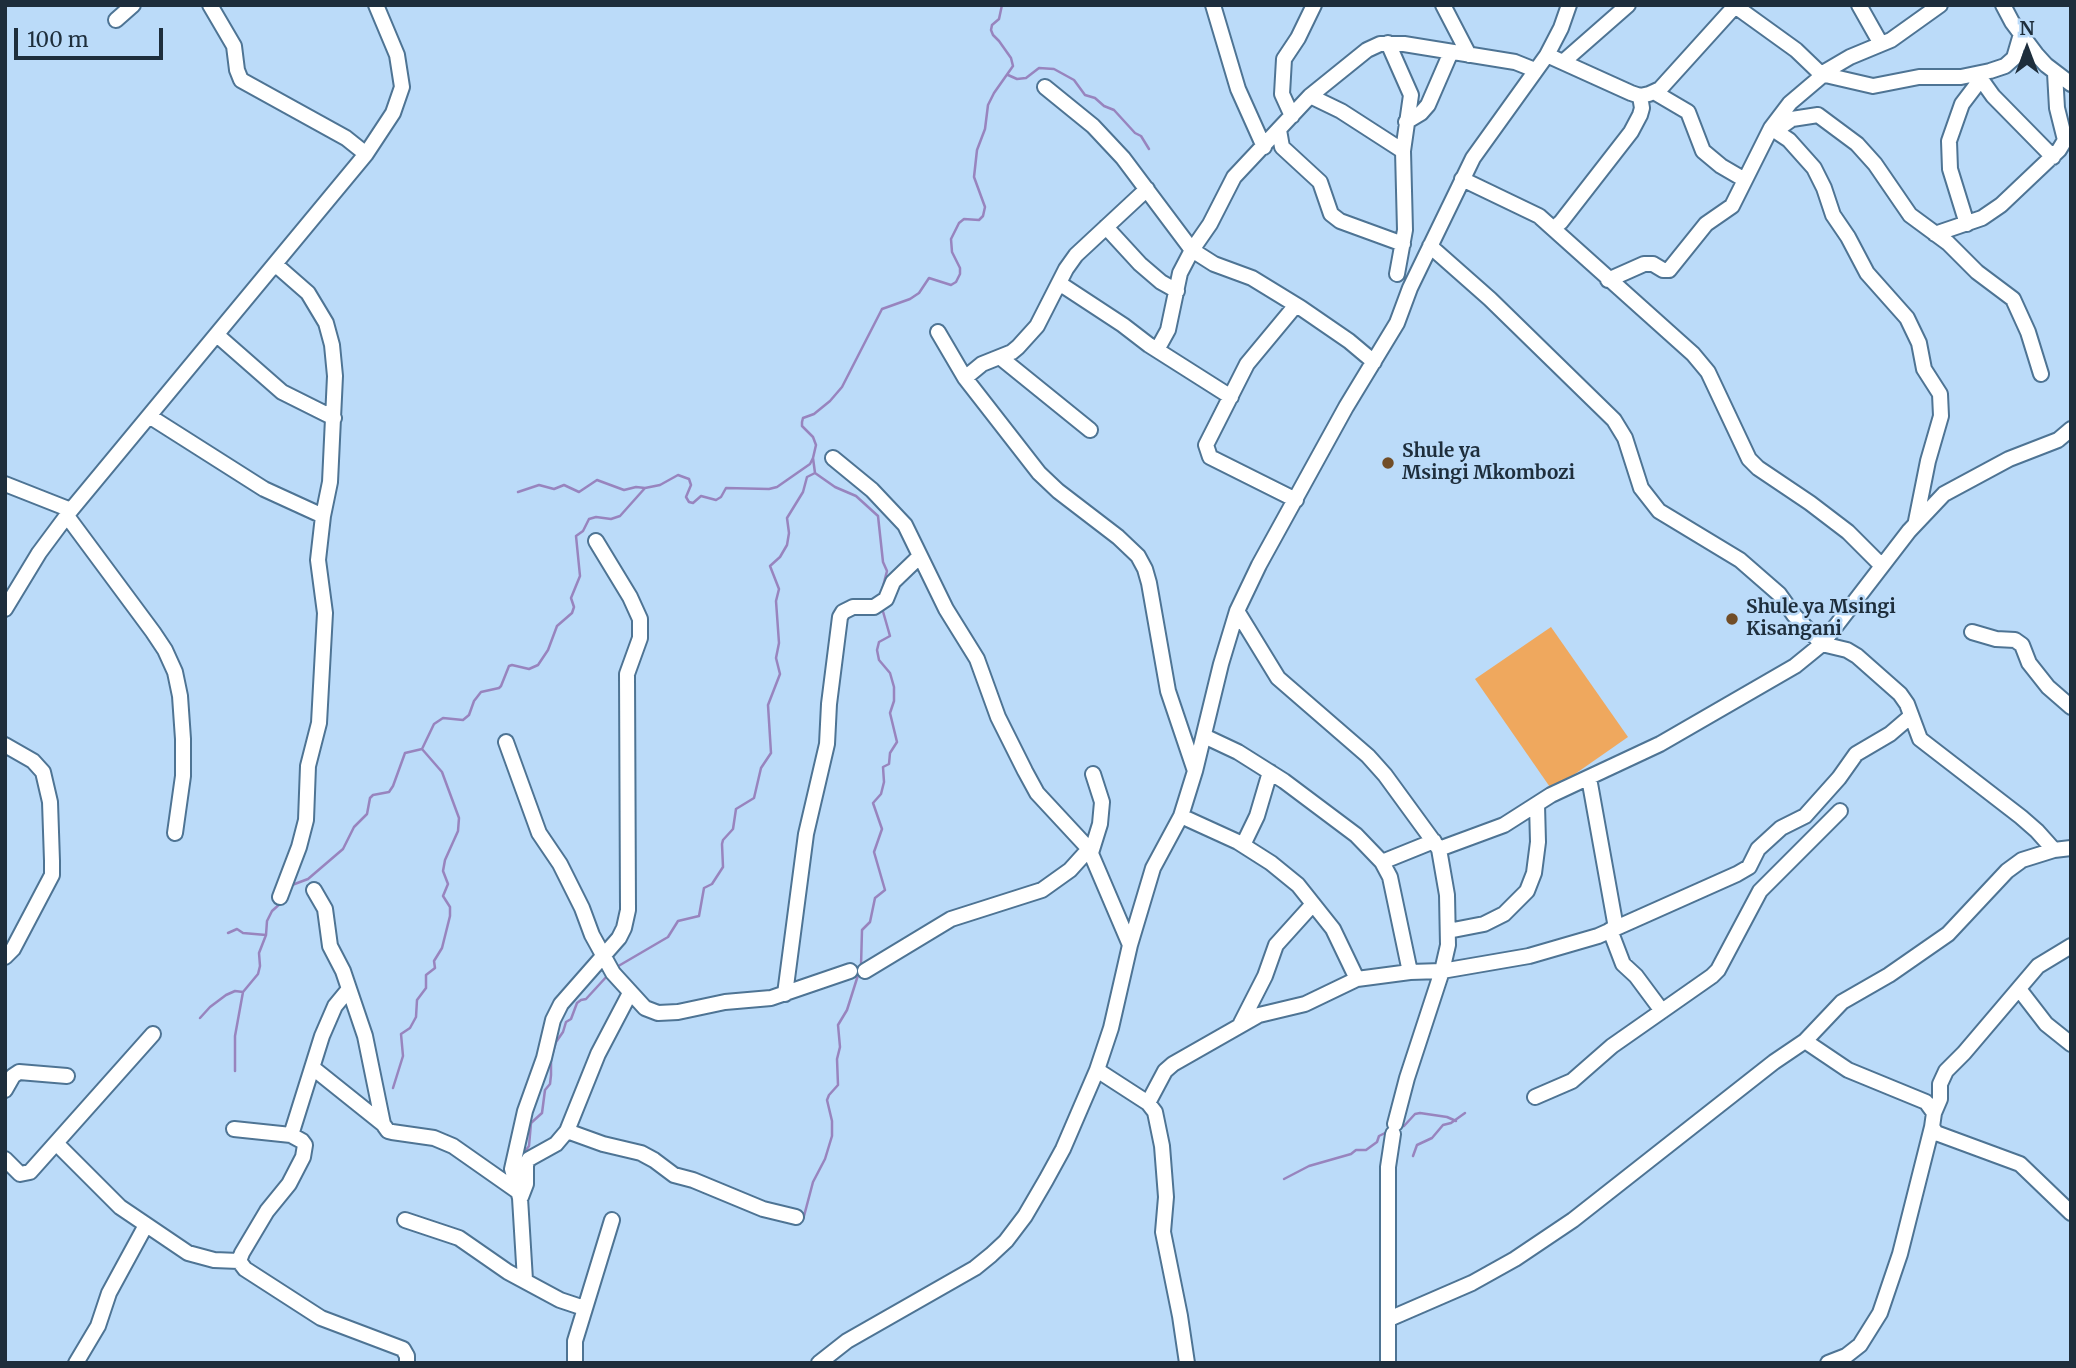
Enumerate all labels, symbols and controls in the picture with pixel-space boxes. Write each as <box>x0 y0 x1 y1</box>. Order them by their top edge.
scale bar <box>18 14 166 58</box>
north arrow <box>1992 14 2062 84</box>
text: N <box>2019 16 2035 40</box>
text: 100 m <box>27 26 89 53</box>
place label: Shule ya Msingi Mkombozi <box>1402 441 1575 485</box>
marker: Shule ya Msingi Mkombozi <box>1380 455 1396 471</box>
place label: Shule ya Msingi Kisangani <box>1746 597 1896 641</box>
marker: Shule ya Msingi Kisangani <box>1724 611 1740 627</box>

